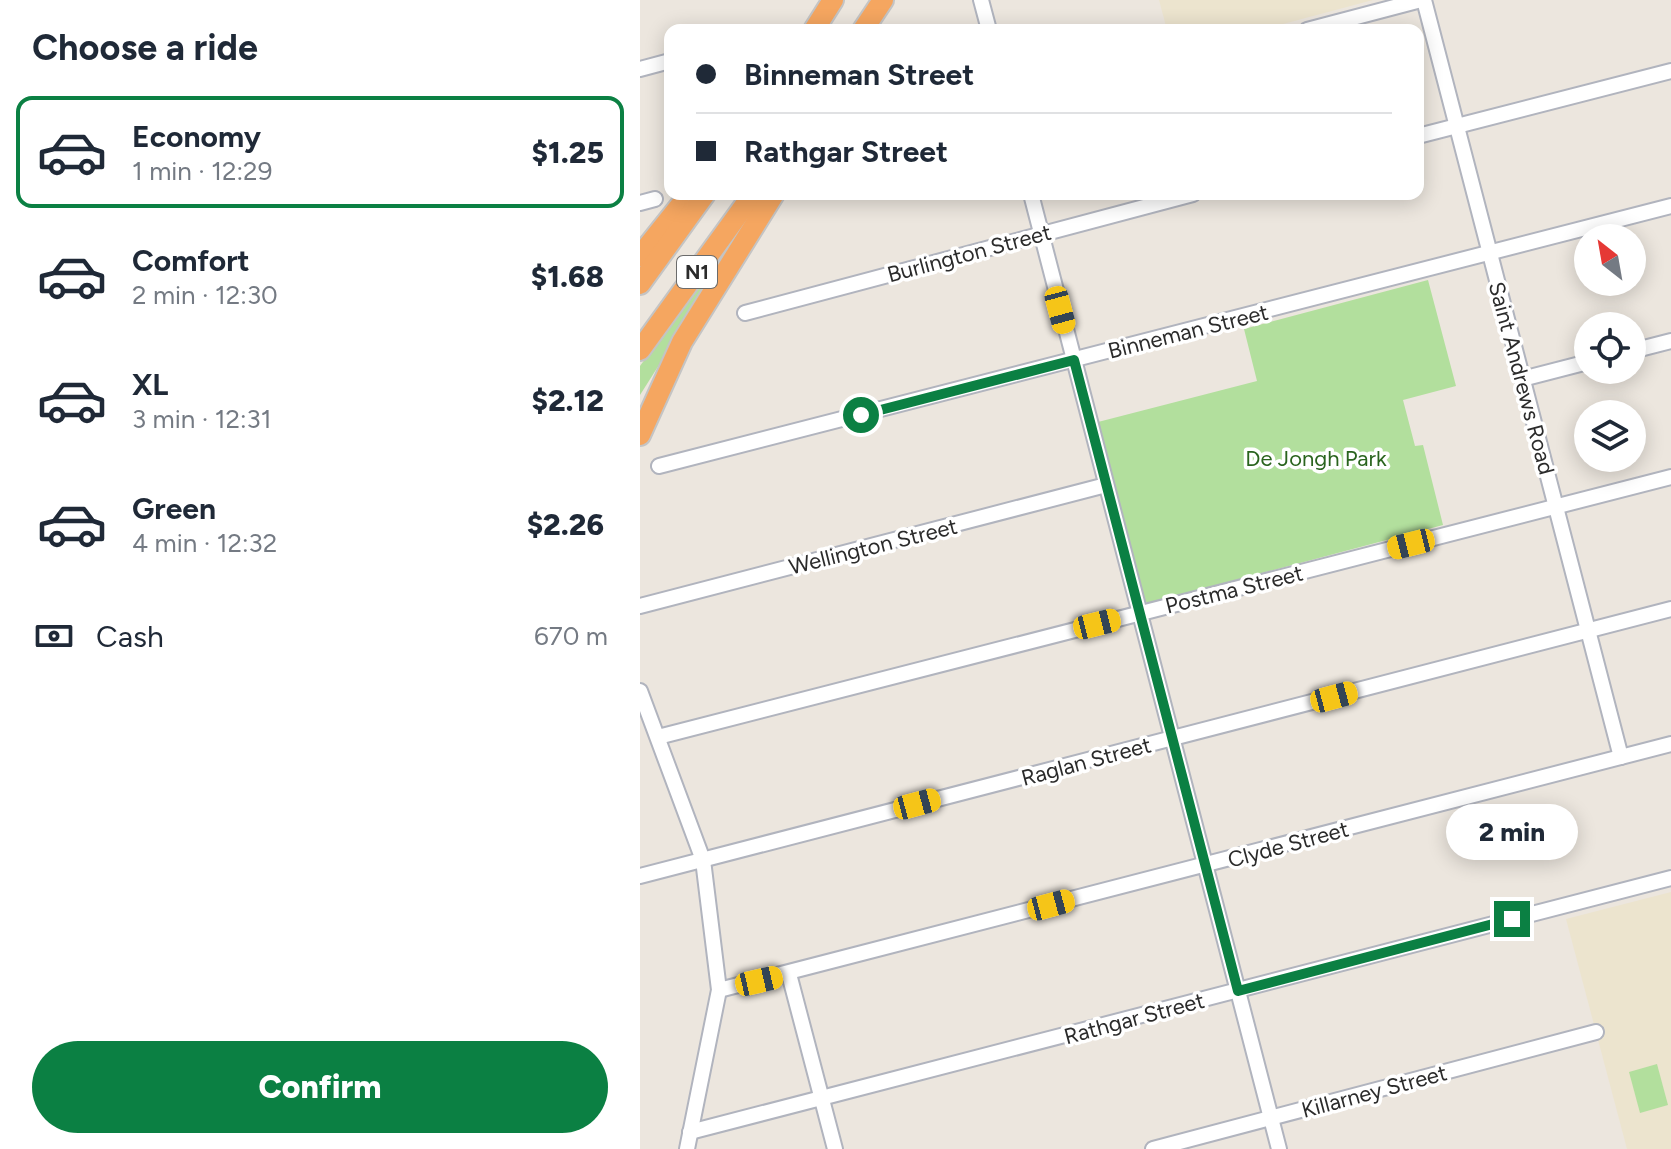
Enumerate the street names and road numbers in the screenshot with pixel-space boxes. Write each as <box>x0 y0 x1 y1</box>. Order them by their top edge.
street label: Burlington Street <box>884 219 1054 288</box>
road number: N1 <box>677 256 717 288</box>
street label: Saint Andrews Road <box>1483 279 1560 478</box>
street label: Binneman Street <box>1105 299 1271 364</box>
street label: Wellington Street <box>786 513 960 580</box>
street label: Postma Street <box>1163 559 1306 620</box>
street label: Raglan Street <box>1018 731 1154 792</box>
street label: Clyde Street <box>1225 815 1351 874</box>
street label: Rathgar Street <box>1061 987 1207 1050</box>
street label: Killarney Street <box>1298 1059 1450 1124</box>

